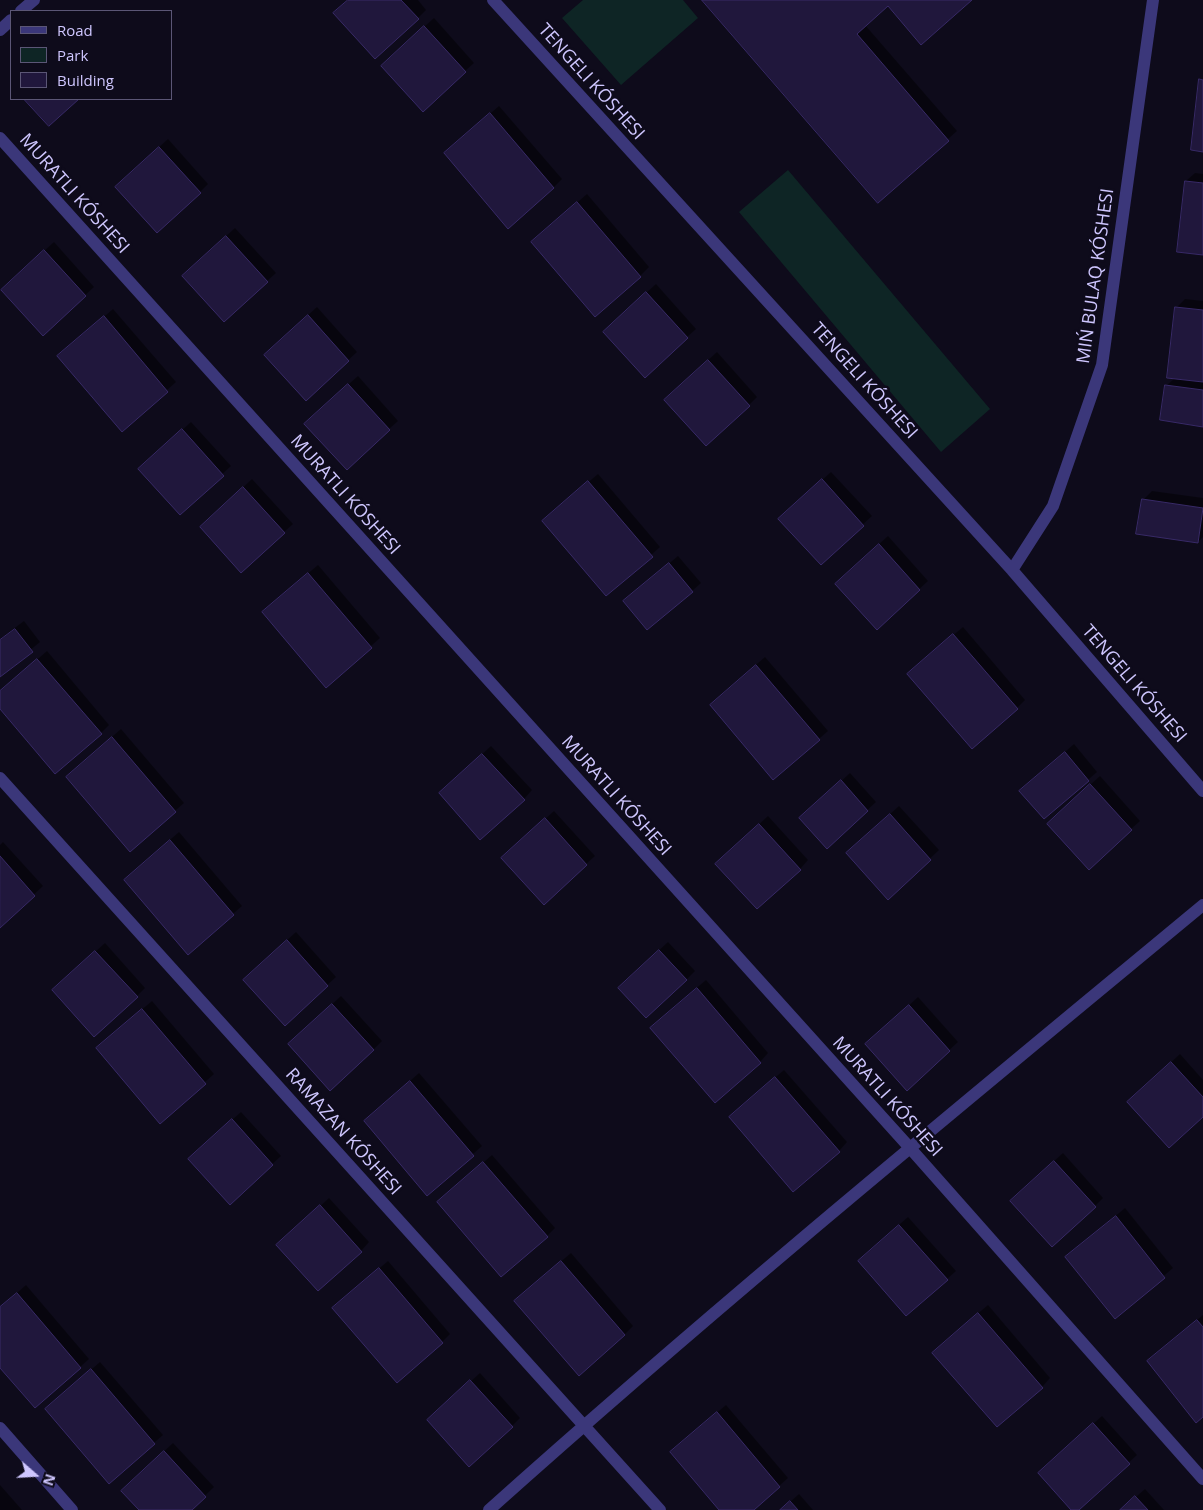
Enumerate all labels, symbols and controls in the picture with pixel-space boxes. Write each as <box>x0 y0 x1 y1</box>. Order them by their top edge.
legend <box>10 10 172 100</box>
text: Road <box>57 20 93 40</box>
street label: TENGELI KÓSHESI <box>533 20 649 144</box>
text: Park <box>57 45 88 65</box>
text: Building <box>57 70 114 90</box>
street label: MURATLI KÓSHESI <box>14 130 134 258</box>
street label: MIŃ BULAQ KÓSHESI <box>1073 187 1119 365</box>
street label: TENGELI KÓSHESI <box>806 319 922 443</box>
street label: MURATLI KÓSHESI <box>285 431 405 559</box>
street label: TENGELI KÓSHESI <box>1077 621 1191 747</box>
street label: MURATLI KÓSHESI <box>556 732 676 860</box>
street label: MURATLI KÓSHESI <box>827 1033 947 1161</box>
street label: RAMAZAN KÓSHESI <box>280 1064 406 1200</box>
north arrow <box>10 1450 60 1500</box>
text: N <box>39 1472 60 1489</box>

